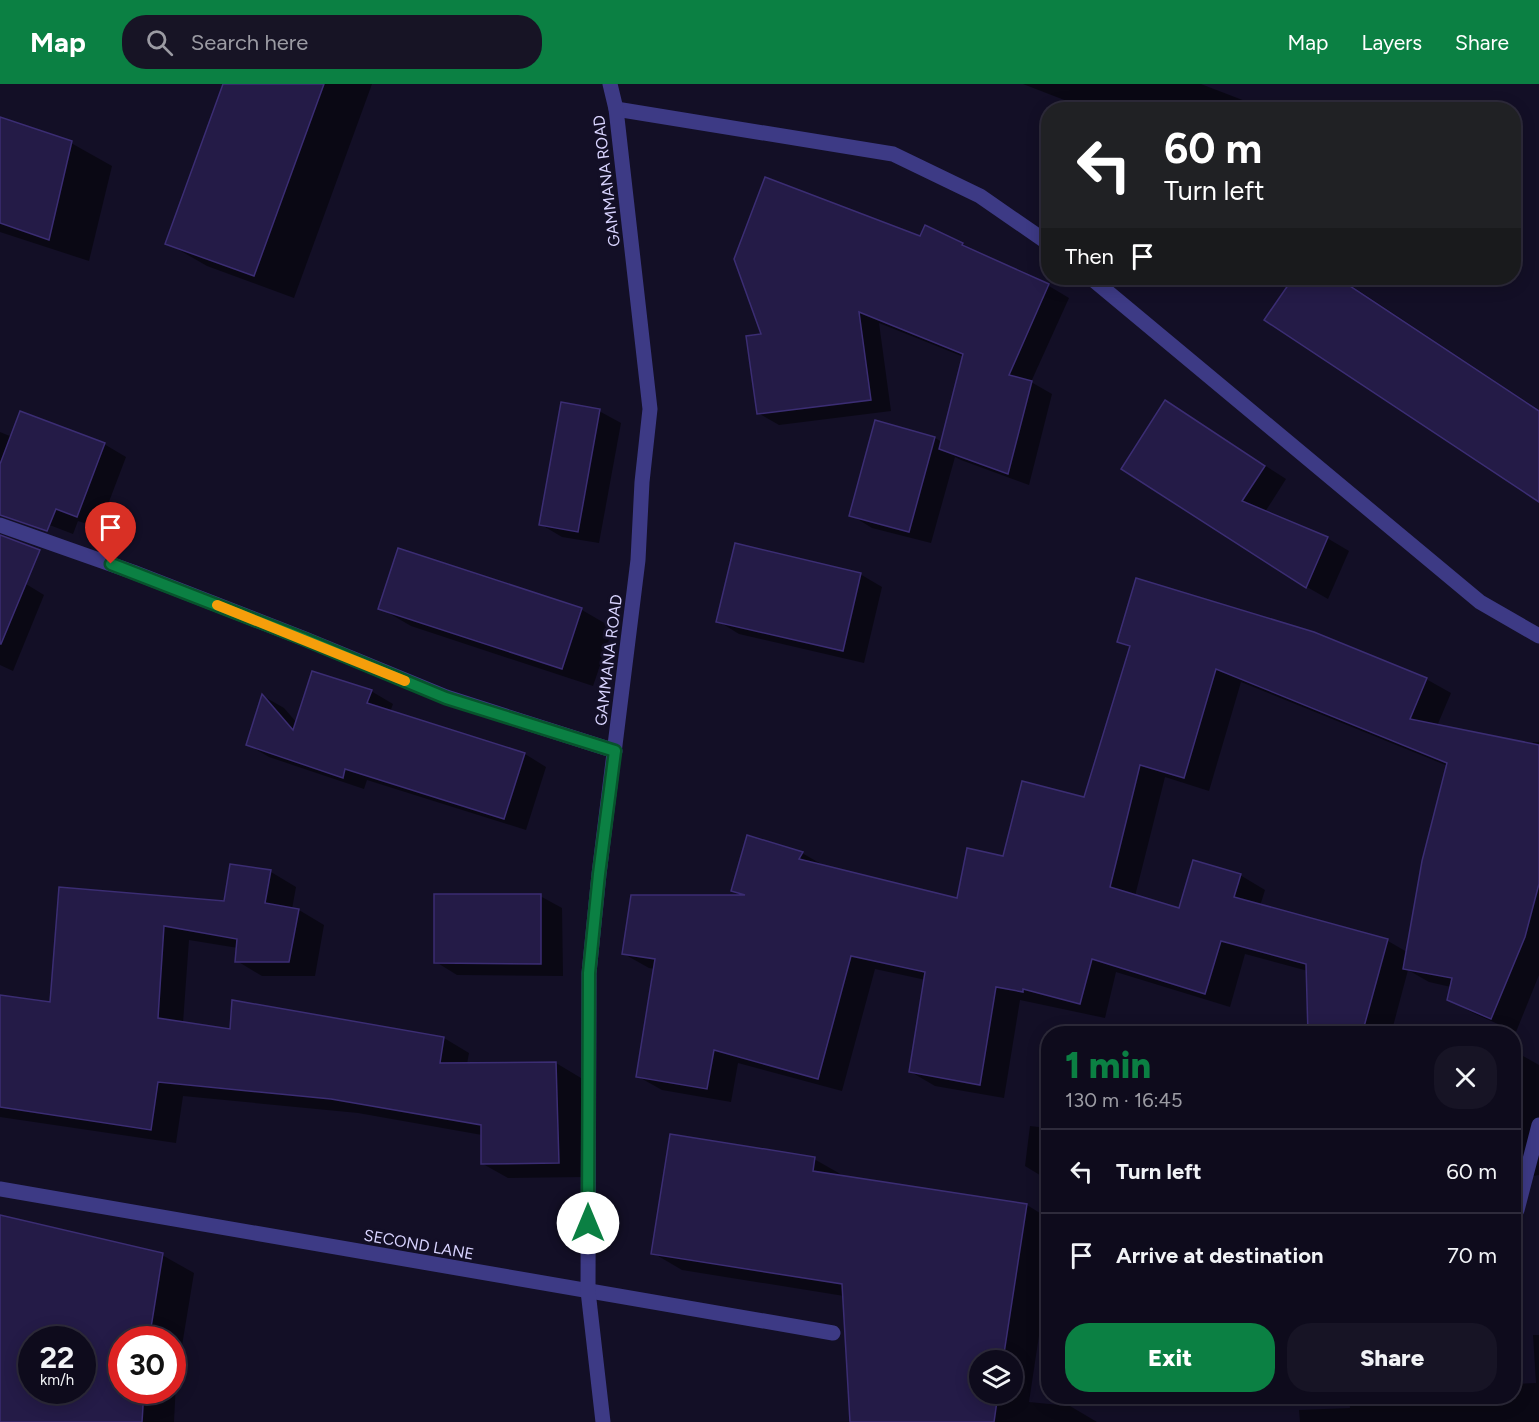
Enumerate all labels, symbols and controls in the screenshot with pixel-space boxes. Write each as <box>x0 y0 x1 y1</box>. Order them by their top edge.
search box <box>122 15 542 69</box>
text: Map <box>30 25 86 59</box>
icon: search <box>143 26 176 59</box>
text: Search here <box>191 29 308 56</box>
text: Map <box>1288 30 1328 55</box>
text: Layers <box>1361 30 1422 55</box>
text: Share <box>1455 30 1509 55</box>
street label: GAMMANA ROAD <box>589 114 624 248</box>
text: 60 m <box>1164 123 1262 174</box>
icon: left <box>1065 126 1143 204</box>
text: Turn left <box>1164 174 1264 207</box>
icon: arrive <box>1126 240 1159 273</box>
text: Then <box>1065 243 1114 270</box>
pin <box>85 502 136 564</box>
icon: arrive <box>94 511 127 544</box>
street label: GAMMANA ROAD <box>591 593 626 727</box>
text: 1 min <box>1065 1044 1151 1087</box>
button: close <box>1434 1046 1497 1109</box>
text: 130 m · 16:45 <box>1065 1088 1182 1112</box>
icon: left <box>1065 1155 1098 1188</box>
text: Turn left <box>1116 1158 1202 1185</box>
text: 60 m <box>1446 1158 1497 1185</box>
position arrow <box>556 1191 620 1255</box>
street label: SECOND LANE <box>362 1225 476 1264</box>
icon: arrive <box>1065 1239 1098 1272</box>
text: Arrive at destination <box>1116 1242 1324 1269</box>
text: 70 m <box>1447 1242 1497 1269</box>
button: Exit <box>1065 1323 1275 1392</box>
button: Share <box>1287 1323 1497 1392</box>
speed limit sign: 30 <box>108 1326 186 1404</box>
text: 22 <box>40 1339 74 1376</box>
map controls <box>969 1350 1023 1404</box>
button: layers <box>969 1350 1023 1404</box>
text: km/h <box>40 1371 74 1389</box>

